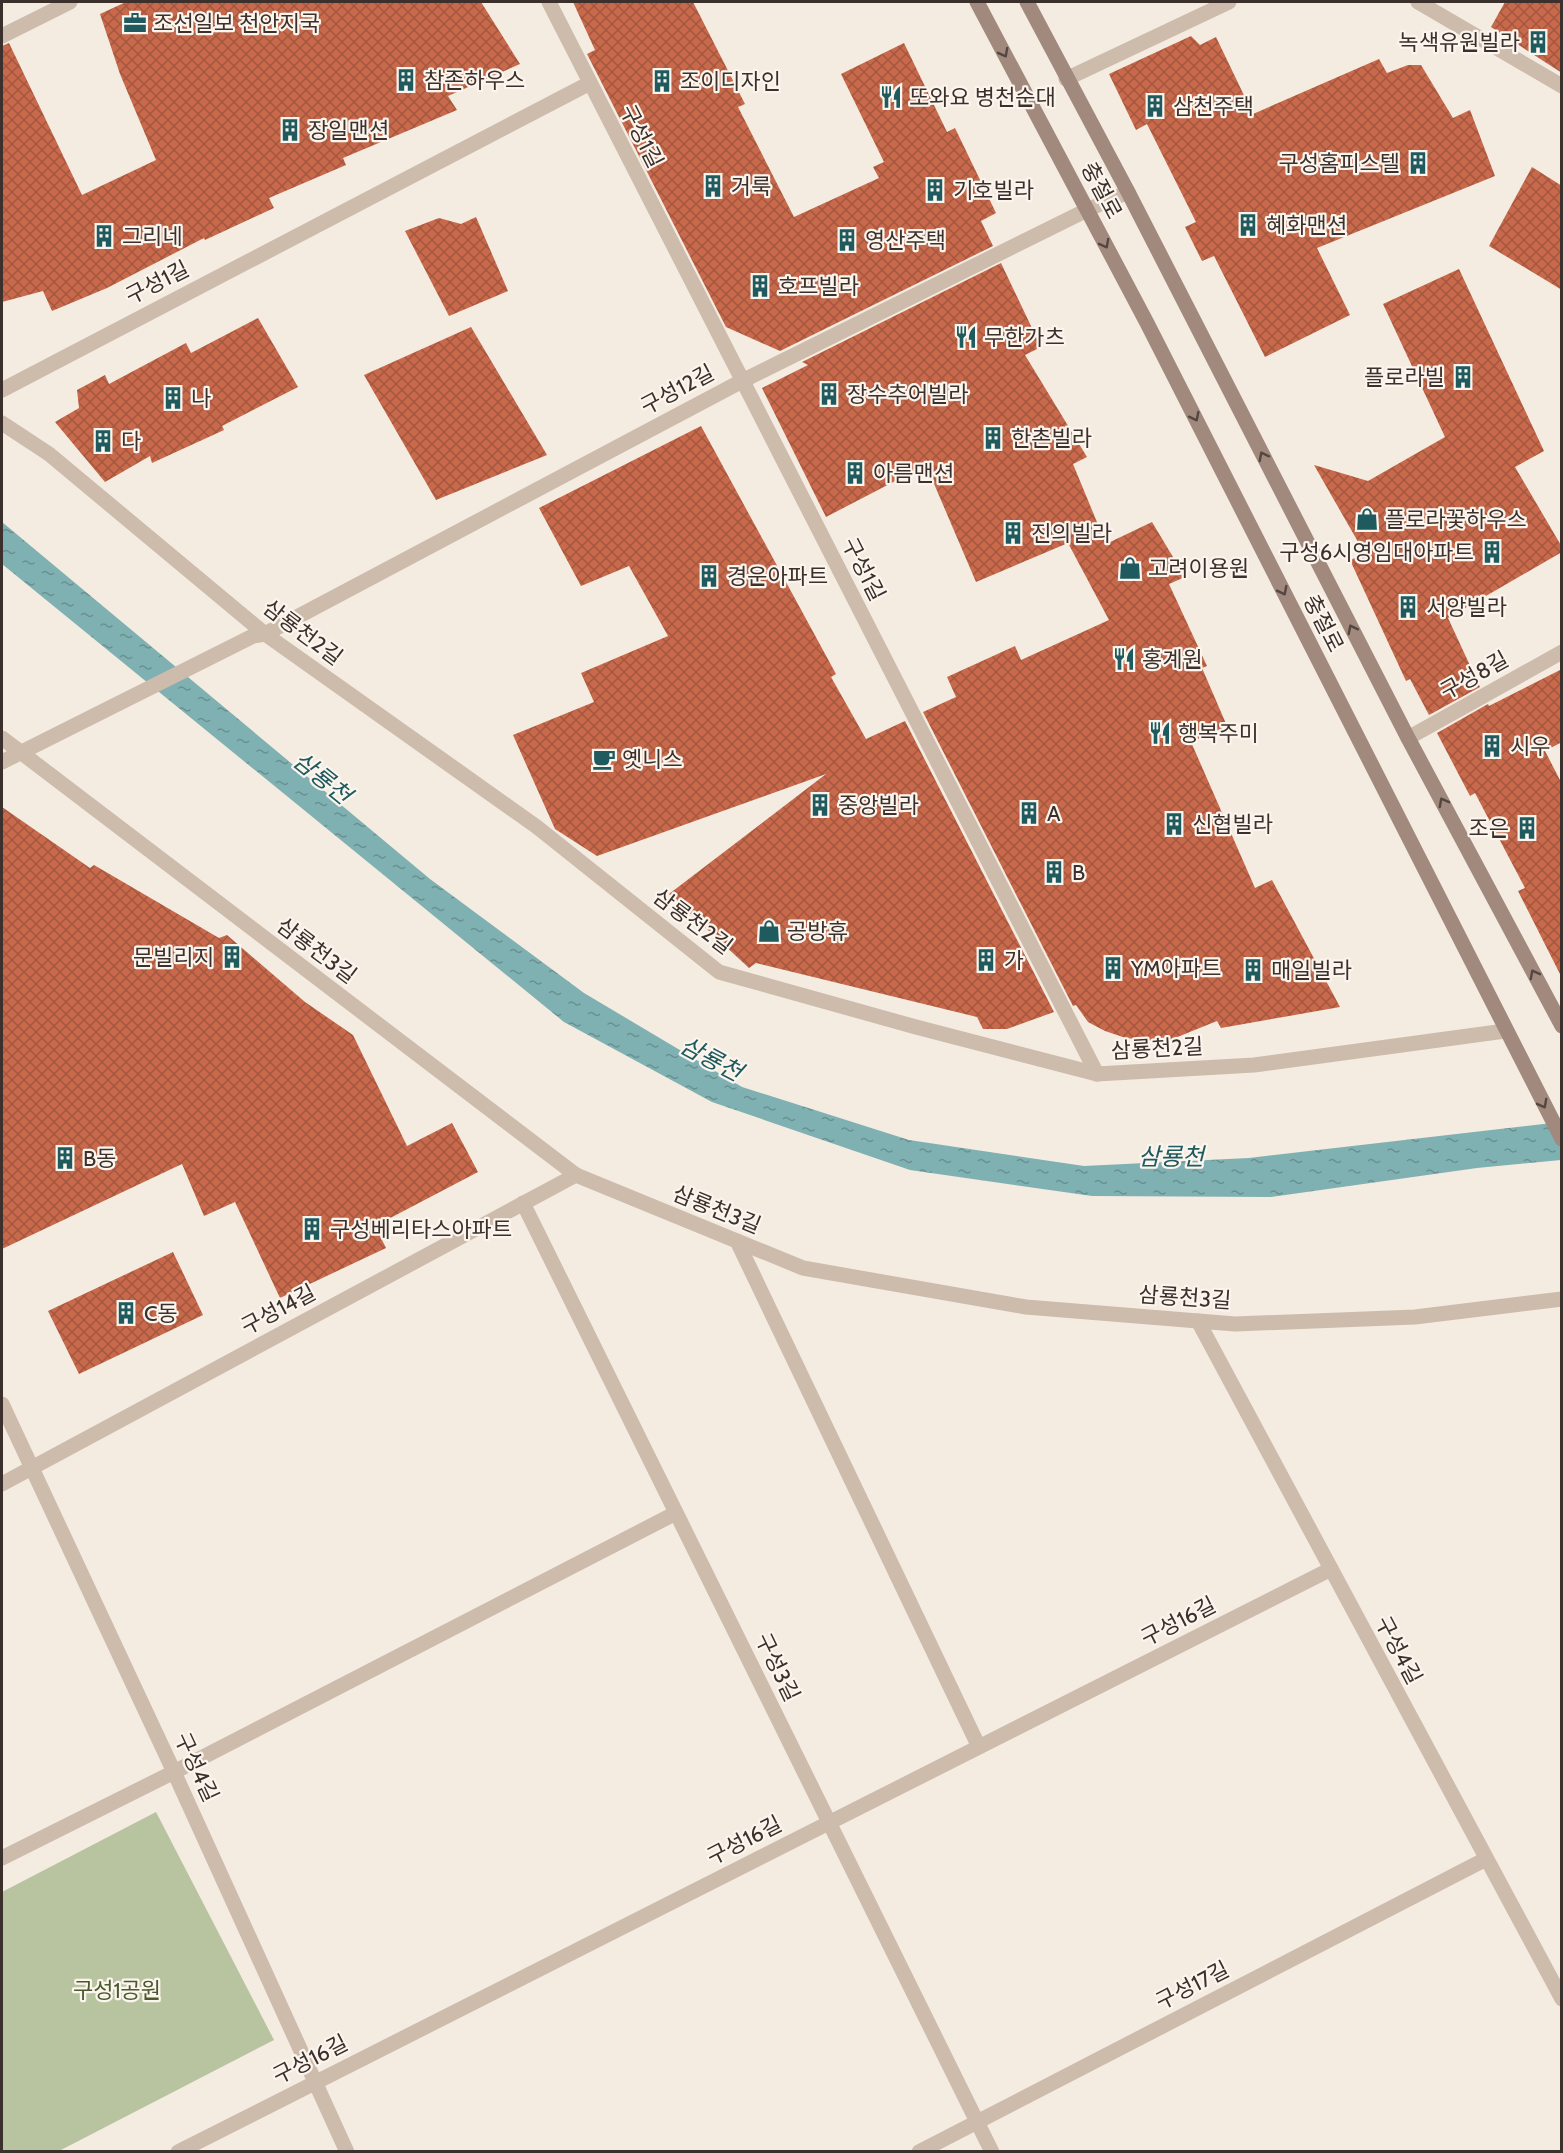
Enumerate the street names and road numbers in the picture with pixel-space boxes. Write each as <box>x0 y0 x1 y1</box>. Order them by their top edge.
street label: 구성1길 <box>614 100 669 173</box>
street label: 충절로 <box>1075 157 1128 223</box>
street label: 구성1길 <box>121 255 194 310</box>
street label: 구성12길 <box>636 359 719 420</box>
street label: 구성1길 <box>836 533 891 606</box>
street label: 충절로 <box>1298 590 1349 656</box>
street label: 삼룡천2길 <box>258 594 348 671</box>
street label: 구성8길 <box>1435 646 1513 705</box>
street label: 삼룡천2길 <box>648 883 738 960</box>
street label: 삼룡천3길 <box>271 912 362 989</box>
street label: 삼룡천2길 <box>1110 1033 1204 1064</box>
street label: 삼룡천3길 <box>669 1180 765 1239</box>
street label: 구성14길 <box>236 1279 320 1340</box>
street label: 삼룡천3길 <box>1138 1281 1232 1314</box>
street label: 구성16길 <box>1136 1591 1220 1652</box>
street label: 구성4길 <box>1369 1611 1428 1689</box>
street label: 구성3길 <box>749 1629 806 1706</box>
street label: 구성4길 <box>169 1728 224 1806</box>
street label: 구성16길 <box>702 1810 786 1871</box>
street label: 구성17길 <box>1151 1955 1234 2015</box>
street label: 구성16길 <box>268 2029 352 2090</box>

